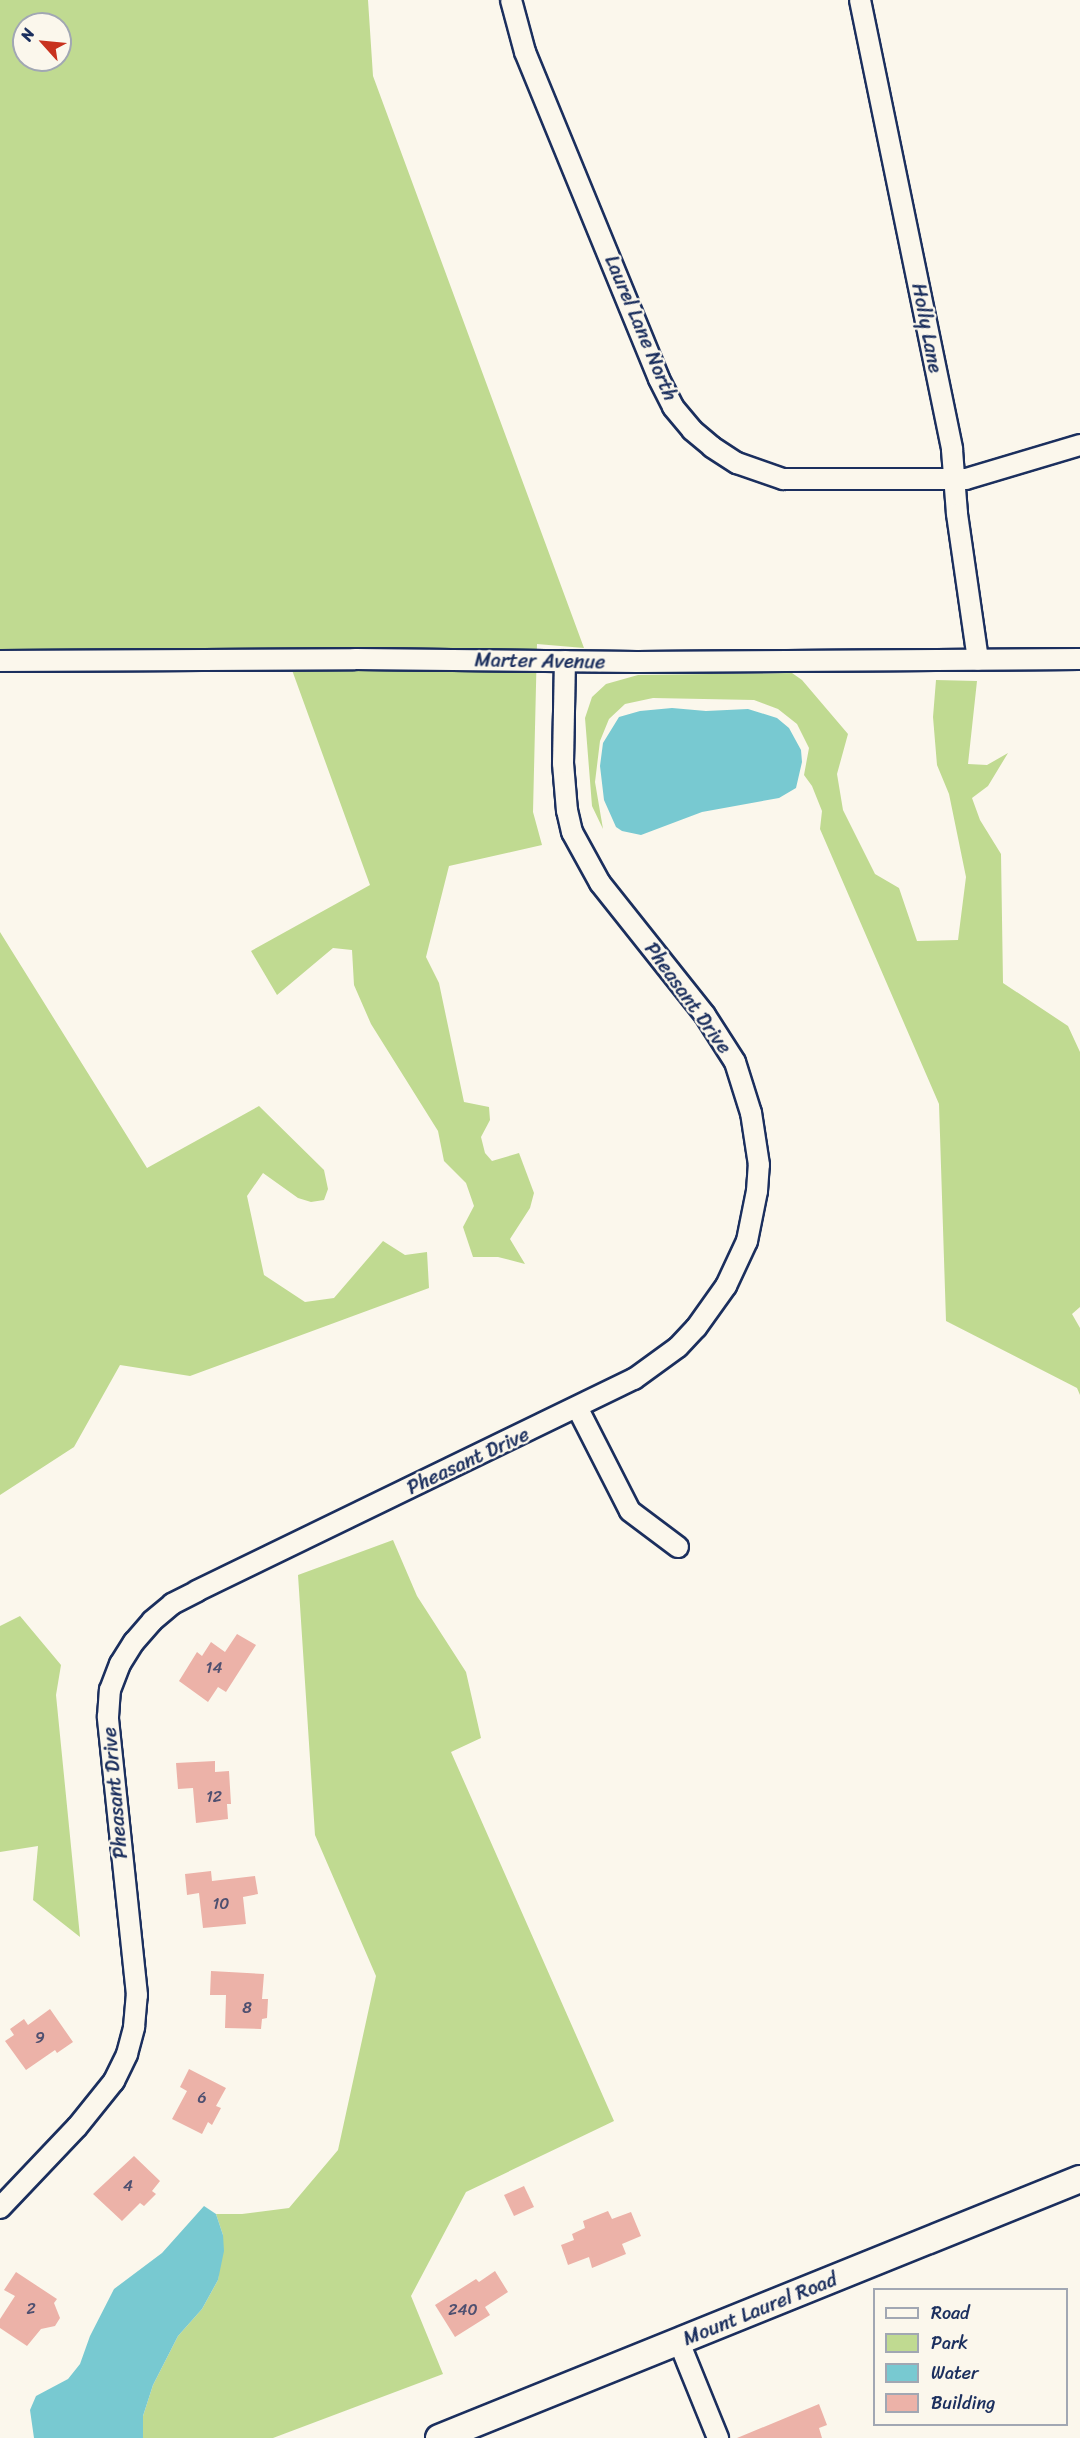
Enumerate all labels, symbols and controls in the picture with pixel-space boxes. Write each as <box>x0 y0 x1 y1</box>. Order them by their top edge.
north arrow <box>12 12 72 72</box>
text: N <box>12 23 43 46</box>
street label: Laurel Lane North <box>600 252 682 404</box>
street label: Holly Lane <box>906 281 948 375</box>
street label: Marter Avenue <box>474 648 606 674</box>
street label: Pheasant Drive <box>639 937 737 1059</box>
street label: Pheasant Drive <box>403 1422 533 1500</box>
house number: 14 <box>206 1658 222 1678</box>
street label: Pheasant Drive <box>97 1726 133 1860</box>
house number: 12 <box>206 1787 222 1807</box>
house number: 10 <box>213 1894 229 1914</box>
house number: 8 <box>242 1998 252 2018</box>
house number: 9 <box>35 2028 45 2048</box>
house number: 6 <box>197 2088 207 2108</box>
house number: 4 <box>123 2176 133 2196</box>
street label: Mount Laurel Road <box>680 2267 840 2351</box>
legend <box>873 2288 1068 2426</box>
text: Road <box>931 2297 970 2329</box>
house number: 2 <box>26 2299 36 2319</box>
house number: 240 <box>448 2300 478 2320</box>
text: Park <box>931 2327 968 2359</box>
text: Water <box>931 2357 978 2389</box>
text: Building <box>931 2387 995 2419</box>

